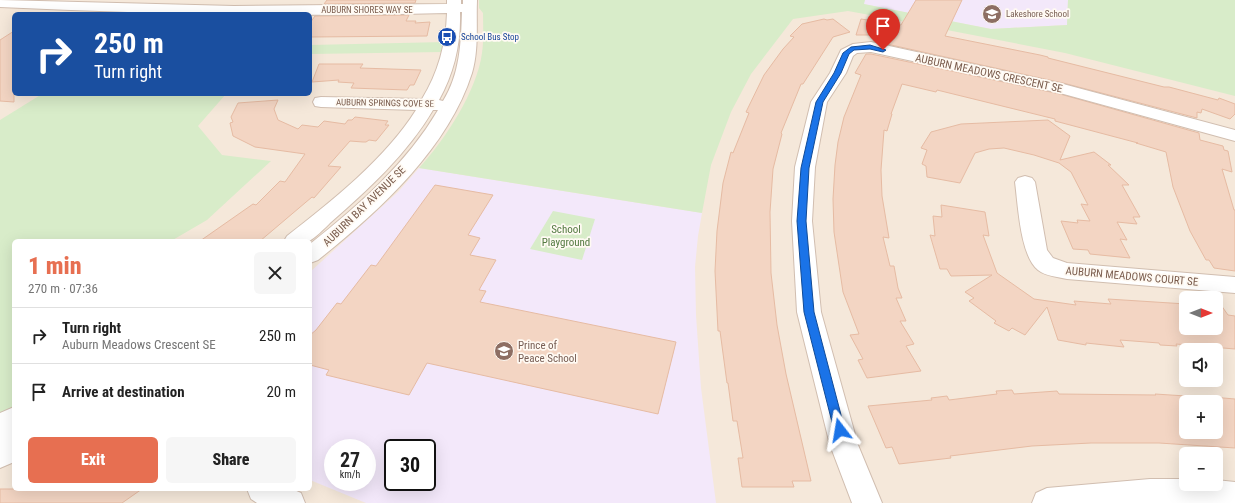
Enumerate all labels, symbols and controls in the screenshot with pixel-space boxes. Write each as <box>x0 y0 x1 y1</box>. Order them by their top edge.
school or university icon: Lakeshore School <box>981 3 1003 25</box>
street label: AUBURN SHORES WAY SE <box>321 5 413 15</box>
pin <box>866 9 900 50</box>
place label: Lakeshore School <box>1006 9 1069 19</box>
icon: arrive <box>872 15 894 37</box>
bus stop icon: School Bus Stop <box>436 26 458 48</box>
text: 250 m <box>94 27 164 60</box>
icon: right <box>28 28 80 80</box>
place label: School Bus Stop <box>461 32 520 42</box>
street label: AUBURN MEADOWS CRESCENT SE <box>914 52 1064 96</box>
text: Turn right <box>94 61 162 82</box>
street label: AUBURN SPRINGS COVE SE <box>336 97 435 109</box>
street label: AUBURN BAY AVENUE SE <box>320 163 409 249</box>
park label: School Playground <box>542 223 590 249</box>
text: 1 min <box>28 252 82 280</box>
button: close <box>254 252 296 294</box>
street label: AUBURN MEADOWS COURT SE <box>1065 264 1199 289</box>
text: 270 m · 07:36 <box>28 281 98 296</box>
north arrow <box>1179 291 1223 335</box>
map controls <box>1179 291 1223 491</box>
text: Turn right <box>62 319 121 337</box>
icon: right <box>28 325 50 347</box>
text: 250 m <box>259 327 296 345</box>
text: Auburn Meadows Crescent SE <box>62 337 216 352</box>
place label: Prince of Peace School <box>518 339 577 365</box>
school or university icon: Prince of Peace School <box>493 340 515 362</box>
button: sound <box>1179 343 1223 387</box>
icon: arrive <box>28 381 50 403</box>
text: Arrive at destination <box>62 383 185 401</box>
text: 20 m <box>266 383 296 401</box>
button: + <box>1179 395 1223 439</box>
position arrow <box>819 409 861 451</box>
button: Exit <box>28 437 158 483</box>
button: Share <box>166 437 296 483</box>
speed limit sign: 30 <box>384 439 436 491</box>
button: − <box>1179 447 1223 491</box>
text: 27 <box>340 448 360 472</box>
text: km/h <box>340 469 360 480</box>

